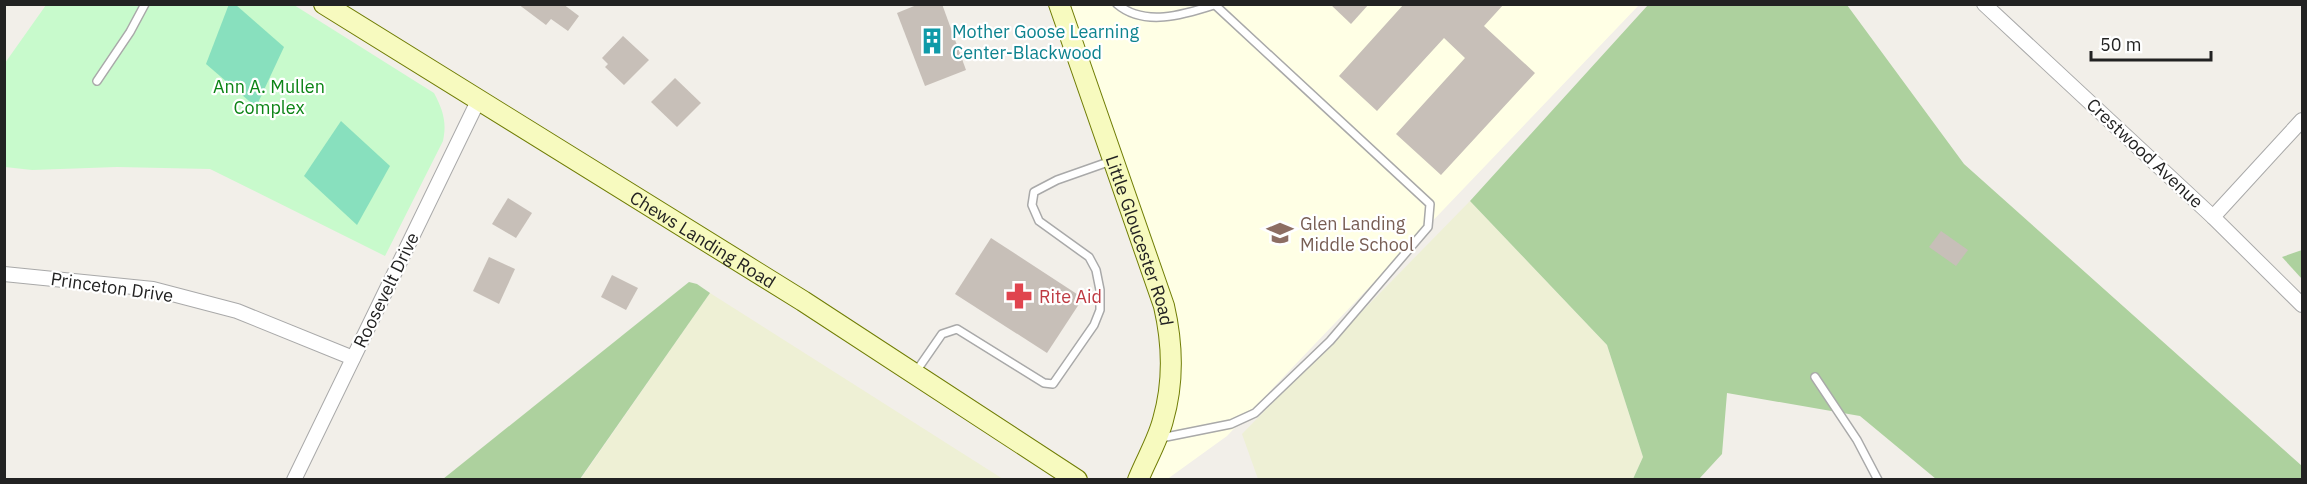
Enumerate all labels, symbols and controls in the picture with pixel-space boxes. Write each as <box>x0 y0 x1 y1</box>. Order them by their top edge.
place label: Mother Goose Learning Center-Blackwood <box>952 20 1139 64</box>
scale bar <box>2091 24 2211 62</box>
building icon: Mother Goose Learning Center-Blackwood <box>917 26 947 56</box>
text: 50 m <box>2100 33 2142 56</box>
park label: Ann A. Mullen Complex <box>213 75 325 119</box>
street label: Crestwood Avenue <box>2082 93 2208 213</box>
street label: Little Gloucester Road <box>1101 152 1179 327</box>
street label: Chews Landing Road <box>626 185 780 293</box>
place label: Glen Landing Middle School <box>1300 212 1414 256</box>
school or university icon: Glen Landing Middle School <box>1265 218 1295 248</box>
street label: Roosevelt Drive <box>348 228 424 352</box>
street label: Princeton Drive <box>49 267 175 307</box>
pharmacy icon: Rite Aid <box>1004 281 1034 311</box>
place label: Rite Aid <box>1039 285 1102 308</box>

